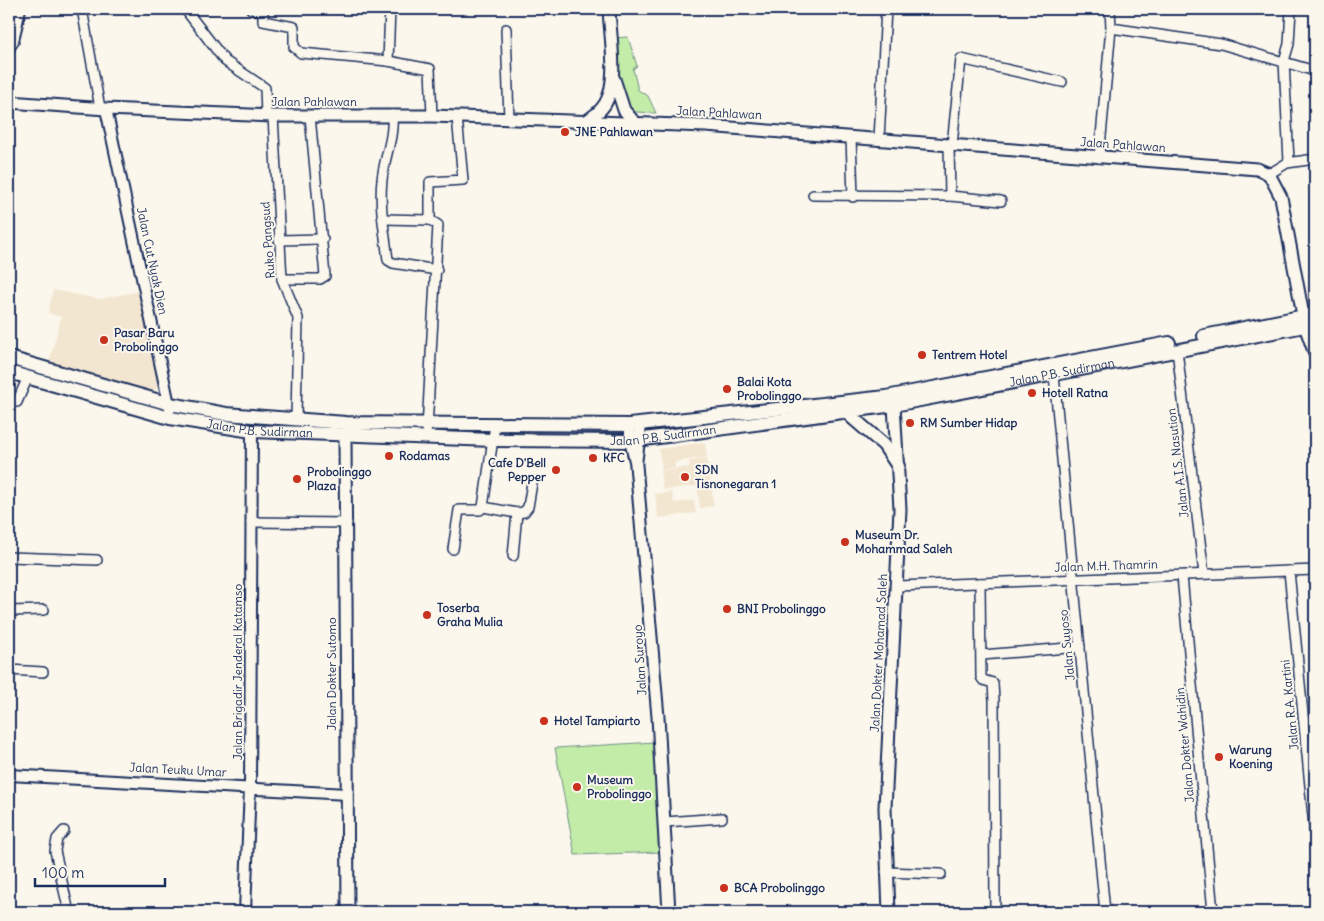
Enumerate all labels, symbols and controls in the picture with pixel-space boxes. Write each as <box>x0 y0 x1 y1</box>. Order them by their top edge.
street label: Jalan Pahlawan <box>271 94 357 109</box>
street label: Jalan Pahlawan <box>676 103 762 122</box>
place label: JNE Pahlawan <box>575 124 653 139</box>
marker: JNE Pahlawan <box>559 126 571 138</box>
street label: Jalan Pahlawan <box>1080 134 1166 155</box>
street label: Ruko Pangsud <box>257 201 278 279</box>
street label: Jalan Cut Nyak Dien <box>134 206 171 316</box>
place label: Pasar Baru Probolinggo <box>114 325 179 355</box>
marker: Pasar Baru Probolinggo <box>98 334 110 346</box>
place label: Tentrem Hotel <box>932 347 1008 362</box>
marker: Tentrem Hotel <box>916 349 928 361</box>
street label: Jalan P.B. Sudirman <box>1008 355 1116 390</box>
place label: Balai Kota Probolinggo <box>737 374 802 404</box>
marker: Balai Kota Probolinggo <box>721 383 733 395</box>
place label: Hotell Ratna <box>1042 385 1108 400</box>
marker: Hotell Ratna <box>1026 387 1038 399</box>
street label: Jalan A.I.S. Nasution <box>1163 407 1192 519</box>
place label: RM Sumber Hidap <box>920 415 1017 431</box>
street label: Jalan P.B. Sudirman <box>206 416 313 440</box>
marker: RM Sumber Hidap <box>904 417 916 429</box>
street label: Jalan P.B. Sudirman <box>610 421 717 448</box>
place label: Rodamas <box>399 448 451 463</box>
marker: Rodamas <box>383 450 395 462</box>
place label: KFC <box>603 450 625 465</box>
marker: KFC <box>587 452 599 464</box>
place label: Cafe D'Bell Pepper <box>488 455 546 485</box>
place label: SDN Tisnonegaran 1 <box>695 462 776 492</box>
place label: Probolinggo Plaza <box>307 464 372 493</box>
marker: Cafe D'Bell Pepper <box>550 464 562 476</box>
marker: SDN Tisnonegaran 1 <box>679 471 691 483</box>
marker: Probolinggo Plaza <box>291 473 303 485</box>
place label: Museum Dr. Mohammad Saleh <box>855 527 953 556</box>
marker: Museum Dr. Mohammad Saleh <box>839 536 851 548</box>
street label: Jalan M.H. Thamrin <box>1054 556 1158 575</box>
street label: Jalan Dokter Mohamad Saleh <box>867 573 890 733</box>
street label: Jalan Brigadir Jenderal Katamso <box>230 583 245 760</box>
place label: Toserba Graha Mulia <box>437 600 503 629</box>
place label: BNI Probolinggo <box>737 601 826 617</box>
marker: BNI Probolinggo <box>721 603 733 615</box>
street label: Jalan Suyoso <box>1055 608 1078 681</box>
marker: Toserba Graha Mulia <box>421 609 433 621</box>
street label: Jalan Dokter Sutomo <box>324 617 339 731</box>
street label: Jalan Suroyo <box>630 624 649 696</box>
street label: Jalan R.A. Kartini <box>1277 659 1302 751</box>
street label: Jalan Dokter Wahidin <box>1172 687 1197 803</box>
place label: Hotel Tampiarto <box>554 713 640 729</box>
marker: Hotel Tampiarto <box>538 715 550 727</box>
place label: Warung Koening <box>1229 742 1273 772</box>
marker: Warung Koening <box>1213 751 1225 763</box>
street label: Jalan Teuku Umar <box>129 759 227 780</box>
place label: Museum Probolinggo <box>587 772 652 802</box>
marker: Museum Probolinggo <box>571 781 583 793</box>
scale bar <box>35 856 165 888</box>
text: 100 m <box>42 863 84 882</box>
place label: BCA Probolinggo <box>734 880 825 896</box>
marker: BCA Probolinggo <box>718 882 730 894</box>

